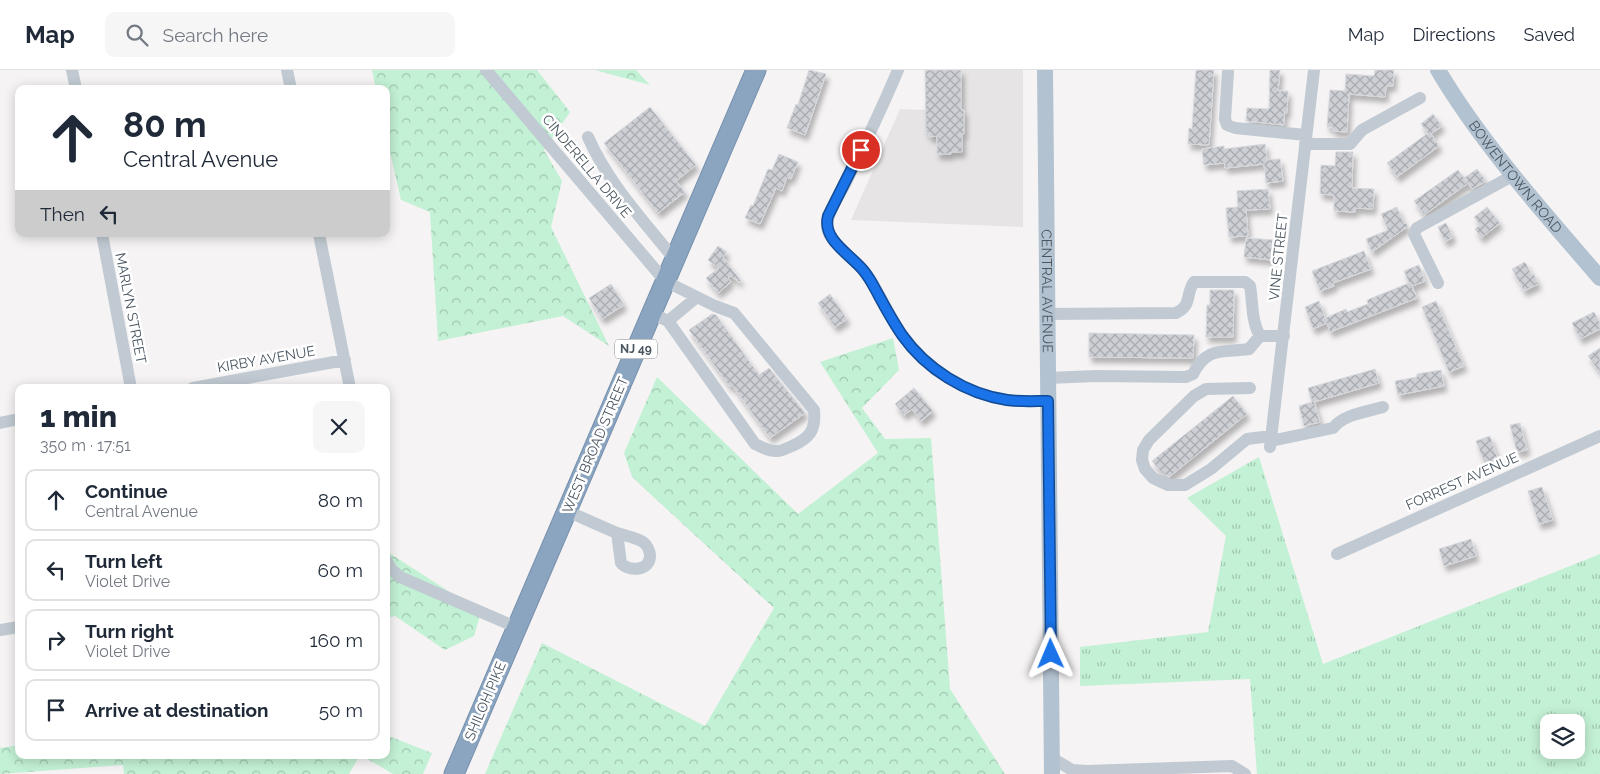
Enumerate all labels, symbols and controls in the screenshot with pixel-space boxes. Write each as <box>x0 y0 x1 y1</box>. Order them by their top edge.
search box <box>105 12 455 57</box>
text: Map <box>25 20 75 49</box>
icon: search <box>123 21 151 49</box>
text: Search here <box>163 24 268 46</box>
text: Map <box>1348 24 1384 45</box>
text: Directions <box>1412 24 1496 45</box>
text: Saved <box>1524 24 1575 45</box>
text: 80 m <box>123 104 207 145</box>
icon: ahead <box>40 105 105 170</box>
street label: CINDERELLA DRIVE <box>539 111 635 221</box>
street label: BOWENTOWN ROAD <box>1466 117 1565 236</box>
pin <box>840 129 882 171</box>
icon: arrive <box>847 136 875 164</box>
text: Central Avenue <box>123 146 278 172</box>
icon: left <box>95 200 123 228</box>
text: Then <box>40 203 85 225</box>
street label: VINE STREET <box>1265 212 1291 301</box>
street label: CENTRAL AVENUE <box>1039 229 1056 353</box>
street label: MARLYN STREET <box>112 251 150 365</box>
road number: NJ 49 <box>615 340 657 358</box>
street label: KIRBY AVENUE <box>216 343 316 375</box>
street label: WEST BROAD STREET <box>559 374 631 516</box>
text: 1 min <box>40 399 117 434</box>
button: close <box>313 401 365 453</box>
text: 350 m · 17:51 <box>40 436 131 455</box>
street label: FORREST AVENUE <box>1403 449 1521 513</box>
text: Continue <box>85 480 168 502</box>
icon: ahead <box>42 486 70 514</box>
text: 80 m <box>318 489 363 511</box>
text: Central Avenue <box>85 502 198 521</box>
text: Turn left <box>85 550 162 572</box>
icon: left <box>42 556 70 584</box>
text: 60 m <box>318 559 363 581</box>
text: Violet Drive <box>85 572 170 591</box>
text: Turn right <box>85 620 174 642</box>
icon: right <box>42 626 70 654</box>
position arrow <box>1024 627 1076 679</box>
text: 160 m <box>309 629 363 651</box>
text: Violet Drive <box>85 642 170 661</box>
street label: SHILOH PIKE <box>461 659 509 743</box>
icon: arrive <box>42 696 70 724</box>
text: Arrive at destination <box>85 699 269 721</box>
text: 50 m <box>319 699 363 721</box>
map controls <box>1540 714 1585 759</box>
button: layers <box>1540 714 1585 759</box>

